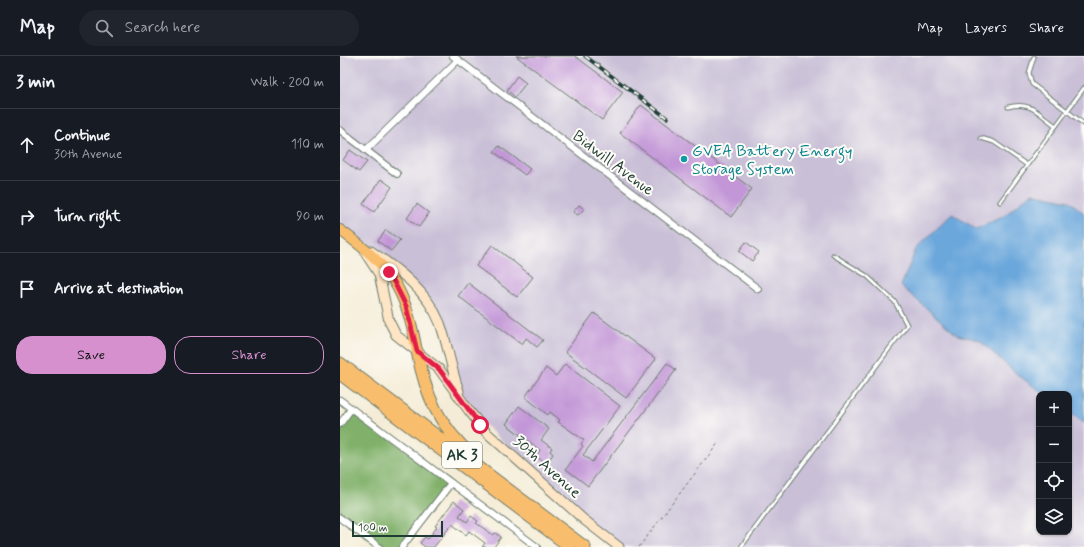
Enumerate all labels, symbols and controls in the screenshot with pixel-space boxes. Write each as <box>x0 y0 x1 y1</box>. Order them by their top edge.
search box <box>79 10 359 46</box>
text: Map <box>20 15 55 40</box>
icon: search <box>93 17 115 39</box>
text: Search here <box>125 18 200 38</box>
text: Map <box>917 19 943 37</box>
text: Layers <box>965 19 1007 37</box>
text: Share <box>1029 19 1064 37</box>
text: 3 min <box>16 71 55 93</box>
text: Walk · 200 m <box>250 74 324 91</box>
text: Continue <box>54 126 110 146</box>
street label: Bidwill Avenue <box>568 126 658 201</box>
icon: ahead <box>16 134 38 156</box>
text: 110 m <box>291 136 324 153</box>
place label: GVEA Battery Energy Storage System <box>692 141 853 180</box>
text: 30th Avenue <box>54 146 123 163</box>
marker: GVEA Battery Energy Storage System <box>679 154 689 164</box>
icon: right <box>16 206 38 228</box>
text: Turn right <box>54 207 121 227</box>
text: 90 m <box>296 208 324 225</box>
route end <box>380 263 398 281</box>
icon: arrive <box>16 278 38 300</box>
text: Arrive at destination <box>54 279 183 299</box>
button: Save <box>16 336 166 374</box>
button: Share <box>174 336 324 374</box>
map controls <box>1036 391 1072 535</box>
button: + <box>1036 391 1072 427</box>
route start <box>471 416 489 434</box>
button: − <box>1036 427 1072 463</box>
street label: 30th Avenue <box>509 431 585 503</box>
road number: AK 3 <box>442 442 482 468</box>
button: locate <box>1036 463 1072 499</box>
button: layers <box>1036 499 1072 535</box>
scale bar <box>352 519 443 538</box>
text: 100 m <box>358 521 388 535</box>

